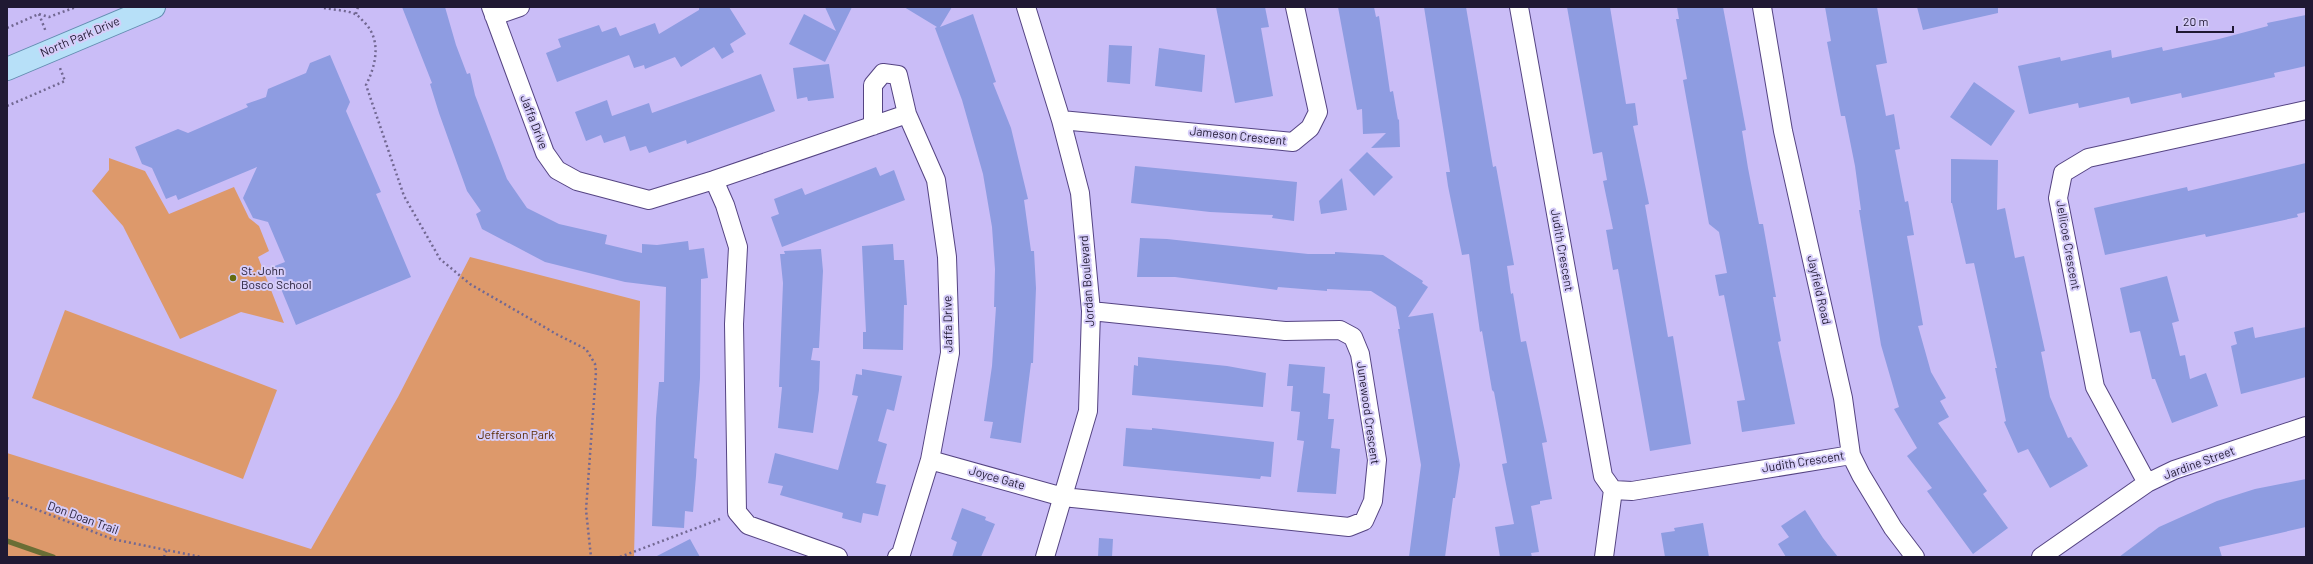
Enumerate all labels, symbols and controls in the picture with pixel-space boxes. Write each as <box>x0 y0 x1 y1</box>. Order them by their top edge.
scale bar <box>2177 8 2233 34</box>
street label: North Park Drive <box>38 13 122 59</box>
text: 20 m <box>2183 14 2209 28</box>
street label: Jaffa Drive <box>518 93 552 151</box>
street label: Jameson Crescent <box>1189 123 1287 147</box>
street label: Jellicoe Crescent <box>2054 199 2084 291</box>
street label: Judith Crescent <box>1549 208 1577 292</box>
street label: Jordan Boulevard <box>1076 235 1096 327</box>
street label: Jayfield Road <box>1805 254 1835 326</box>
place label: St. John Bosco School <box>241 263 311 291</box>
marker: St. John Bosco School <box>228 273 238 283</box>
street label: Jaffa Drive <box>940 296 954 352</box>
street label: Junewood Crescent <box>1355 361 1383 465</box>
park label: Jefferson Park <box>478 427 554 441</box>
street label: Jardine Street <box>2161 443 2236 481</box>
street label: Judith Crescent <box>1761 448 1845 474</box>
street label: Joyce Gate <box>968 462 1027 492</box>
street label: Don Doan Trail <box>46 498 121 536</box>

